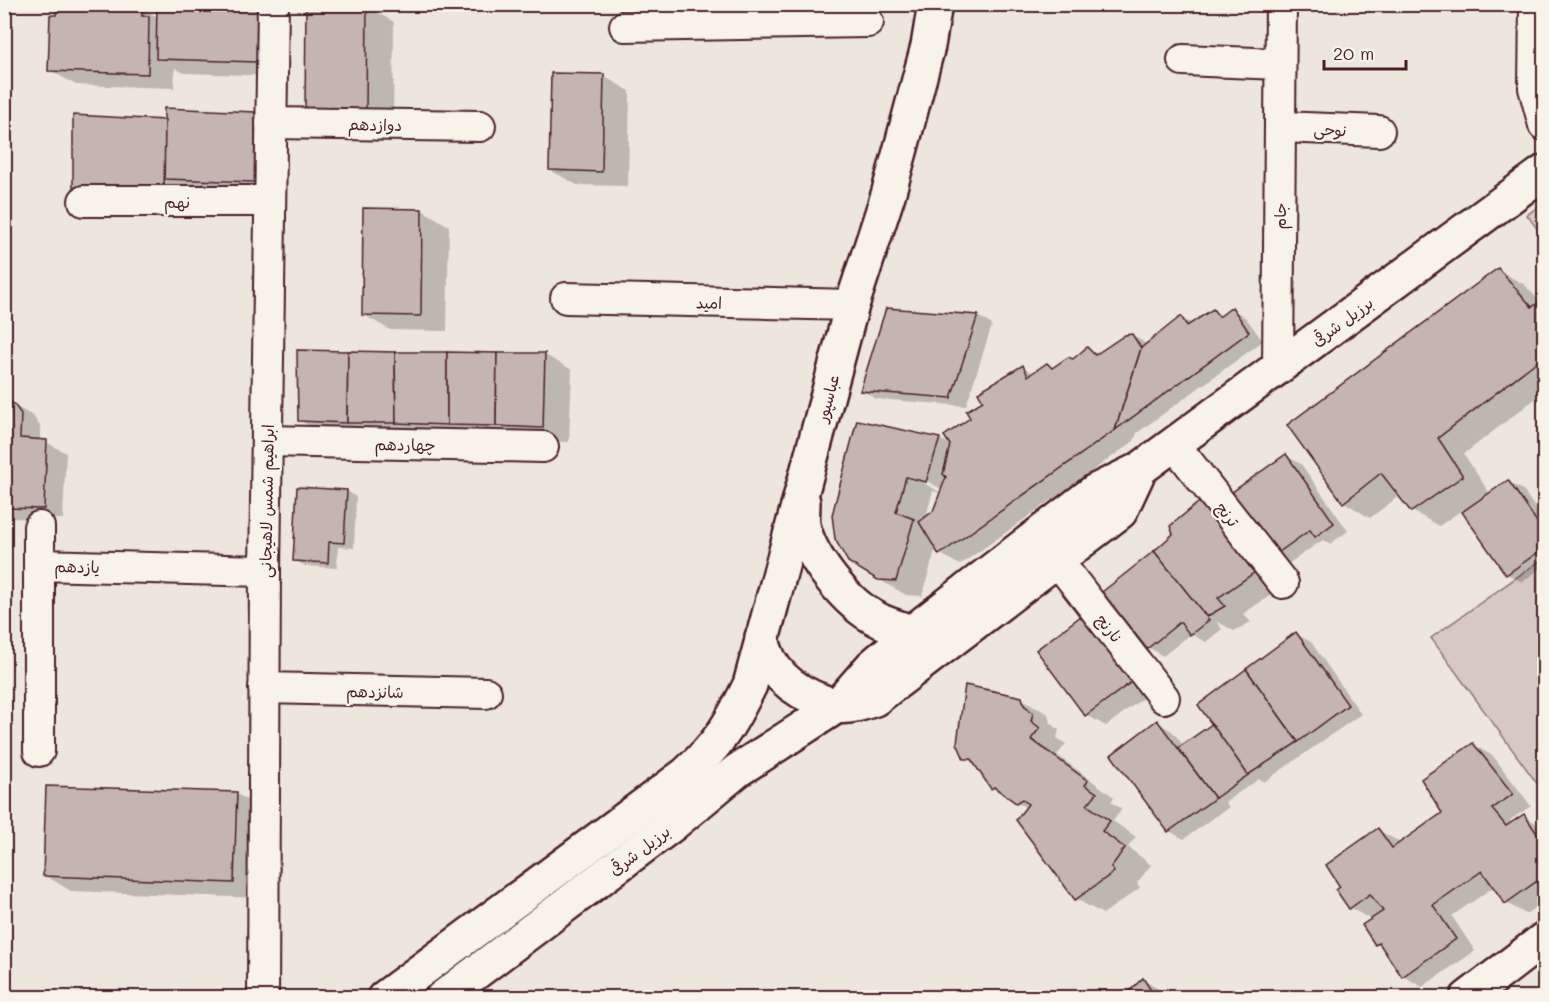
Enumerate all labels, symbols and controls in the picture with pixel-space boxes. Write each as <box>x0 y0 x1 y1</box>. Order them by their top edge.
scale bar <box>1324 33 1406 71</box>
text: 20 m <box>1333 41 1374 65</box>
street label: دوازدهم <box>348 113 402 138</box>
street label: نوحی <box>1313 118 1347 141</box>
street label: نهم <box>164 191 190 215</box>
street label: جام <box>1269 203 1293 229</box>
street label: امید <box>696 291 722 313</box>
street label: برزیل شرقی <box>1307 292 1377 350</box>
street label: عباسپور <box>810 372 844 426</box>
street label: ابراهیم شمس لاهیجانی <box>254 424 281 578</box>
street label: چهاردهم <box>374 433 436 458</box>
street label: ترنج <box>1211 497 1244 532</box>
street label: یازدهم <box>54 555 100 580</box>
street label: نارنج <box>1091 609 1128 647</box>
street label: شانزدهم <box>346 680 404 705</box>
street label: برزیل شرقی <box>604 820 674 880</box>

